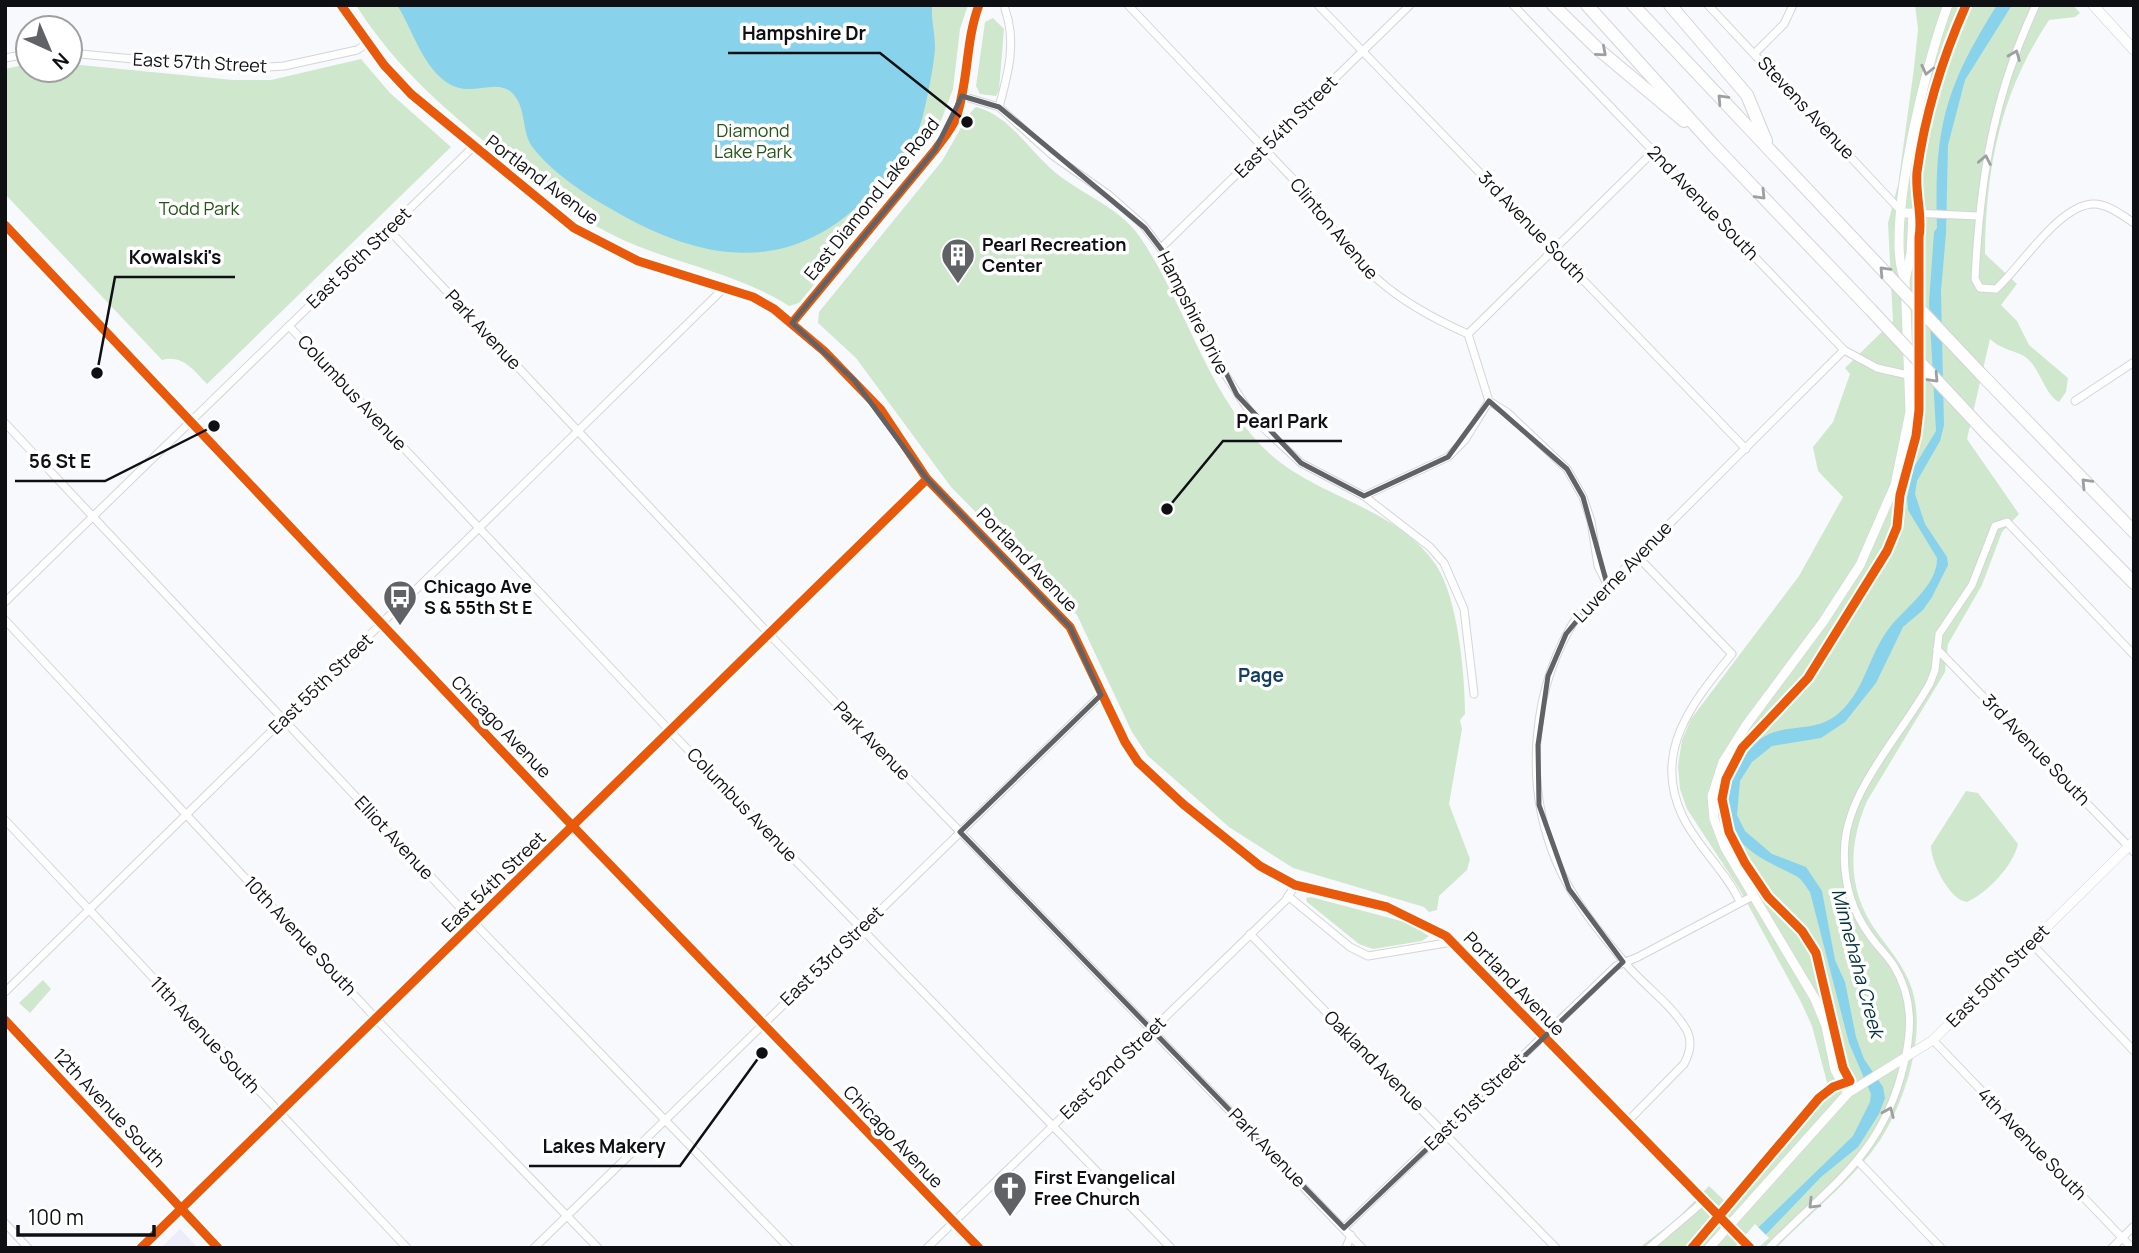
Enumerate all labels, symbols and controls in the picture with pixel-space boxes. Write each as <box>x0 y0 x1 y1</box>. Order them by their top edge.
callout: Hampshire Dr <box>728 13 880 53</box>
north arrow <box>14 14 84 84</box>
text: Hampshire Dr <box>742 20 867 46</box>
one-way arrow <box>1594 44 1607 56</box>
text: N <box>47 47 75 75</box>
street label: East 57th Street <box>132 47 268 78</box>
one-way arrow <box>2006 49 2020 61</box>
street label: Stevens Avenue <box>1753 51 1861 164</box>
one-way arrow <box>1920 64 1935 76</box>
street label: East 54th Street <box>1229 70 1342 183</box>
one-way arrow <box>1717 94 1730 107</box>
street label: East Diamond Lake Road <box>798 112 944 285</box>
park label: Diamond Lake Park <box>714 118 793 163</box>
street label: Portland Avenue <box>481 129 604 230</box>
street label: 2nd Avenue South <box>1643 140 1765 265</box>
one-way arrow <box>1977 154 1992 166</box>
street label: 3rd Avenue South <box>1473 165 1592 287</box>
street label: Clinton Avenue <box>1285 173 1384 284</box>
one-way arrow <box>1752 187 1765 200</box>
park label: Todd Park <box>159 196 240 220</box>
street label: East 56th Street <box>301 201 416 313</box>
place label: Pearl Recreation Center <box>982 232 1127 277</box>
building icon: Pearl Recreation Center <box>939 236 977 285</box>
callout: Kowalski's <box>115 237 235 277</box>
text: Kowalski's <box>129 244 221 270</box>
street label: Hampshire Drive <box>1153 247 1235 378</box>
one-way arrow <box>1879 266 1892 279</box>
street label: Park Avenue <box>440 284 527 374</box>
street label: Columbus Avenue <box>293 329 413 455</box>
one-way arrow <box>1926 370 1939 383</box>
callout: Pearl Park <box>1223 401 1342 441</box>
text: Pearl Park <box>1236 408 1329 434</box>
callout: 56 St E <box>15 441 105 481</box>
text: 56 St E <box>29 448 91 474</box>
one-way arrow <box>2082 478 2095 491</box>
street label: Portland Avenue <box>972 502 1084 617</box>
street label: Luverne Avenue <box>1568 515 1677 627</box>
place label: Chicago Ave S & 55th St E <box>424 574 533 619</box>
bus stop icon: Chicago Ave S & 55th St E <box>381 578 419 627</box>
street label: East 55th Street <box>263 628 377 739</box>
district label: Page <box>1238 662 1284 688</box>
street label: Chicago Avenue <box>446 670 557 783</box>
street label: 3rd Avenue South <box>1977 688 2096 810</box>
street label: Park Avenue <box>829 696 916 785</box>
street label: Columbus Avenue <box>682 742 803 866</box>
street label: Elliot Avenue <box>350 790 440 884</box>
street label: East 54th Street <box>436 825 551 937</box>
street label: 10th Avenue South <box>239 870 362 1000</box>
water label: Minnehaha Creek <box>1826 886 1891 1043</box>
street label: East 53rd Street <box>775 900 888 1011</box>
street label: East 50th Street <box>1941 919 2054 1032</box>
street label: Portland Avenue <box>1459 926 1571 1041</box>
street label: 11th Avenue South <box>145 971 266 1098</box>
street label: Oakland Avenue <box>1319 1005 1430 1116</box>
street label: East 52nd Street <box>1054 1011 1170 1124</box>
street label: 12th Avenue South <box>48 1043 171 1172</box>
street label: East 51st Street <box>1419 1047 1530 1155</box>
street label: Chicago Avenue <box>838 1080 949 1193</box>
street label: 4th Avenue South <box>1973 1082 2093 1205</box>
street label: Park Avenue <box>1224 1103 1311 1192</box>
one-way arrow <box>1881 1106 1895 1119</box>
callout: Lakes Makery <box>529 1126 680 1166</box>
text: Lakes Makery <box>542 1133 666 1159</box>
place label: First Evangelical Free Church <box>1034 1165 1176 1210</box>
church icon: First Evangelical Free Church <box>991 1169 1029 1218</box>
scale bar <box>18 1194 154 1238</box>
one-way arrow <box>1809 1196 1822 1209</box>
text: 100 m <box>28 1203 84 1231</box>

